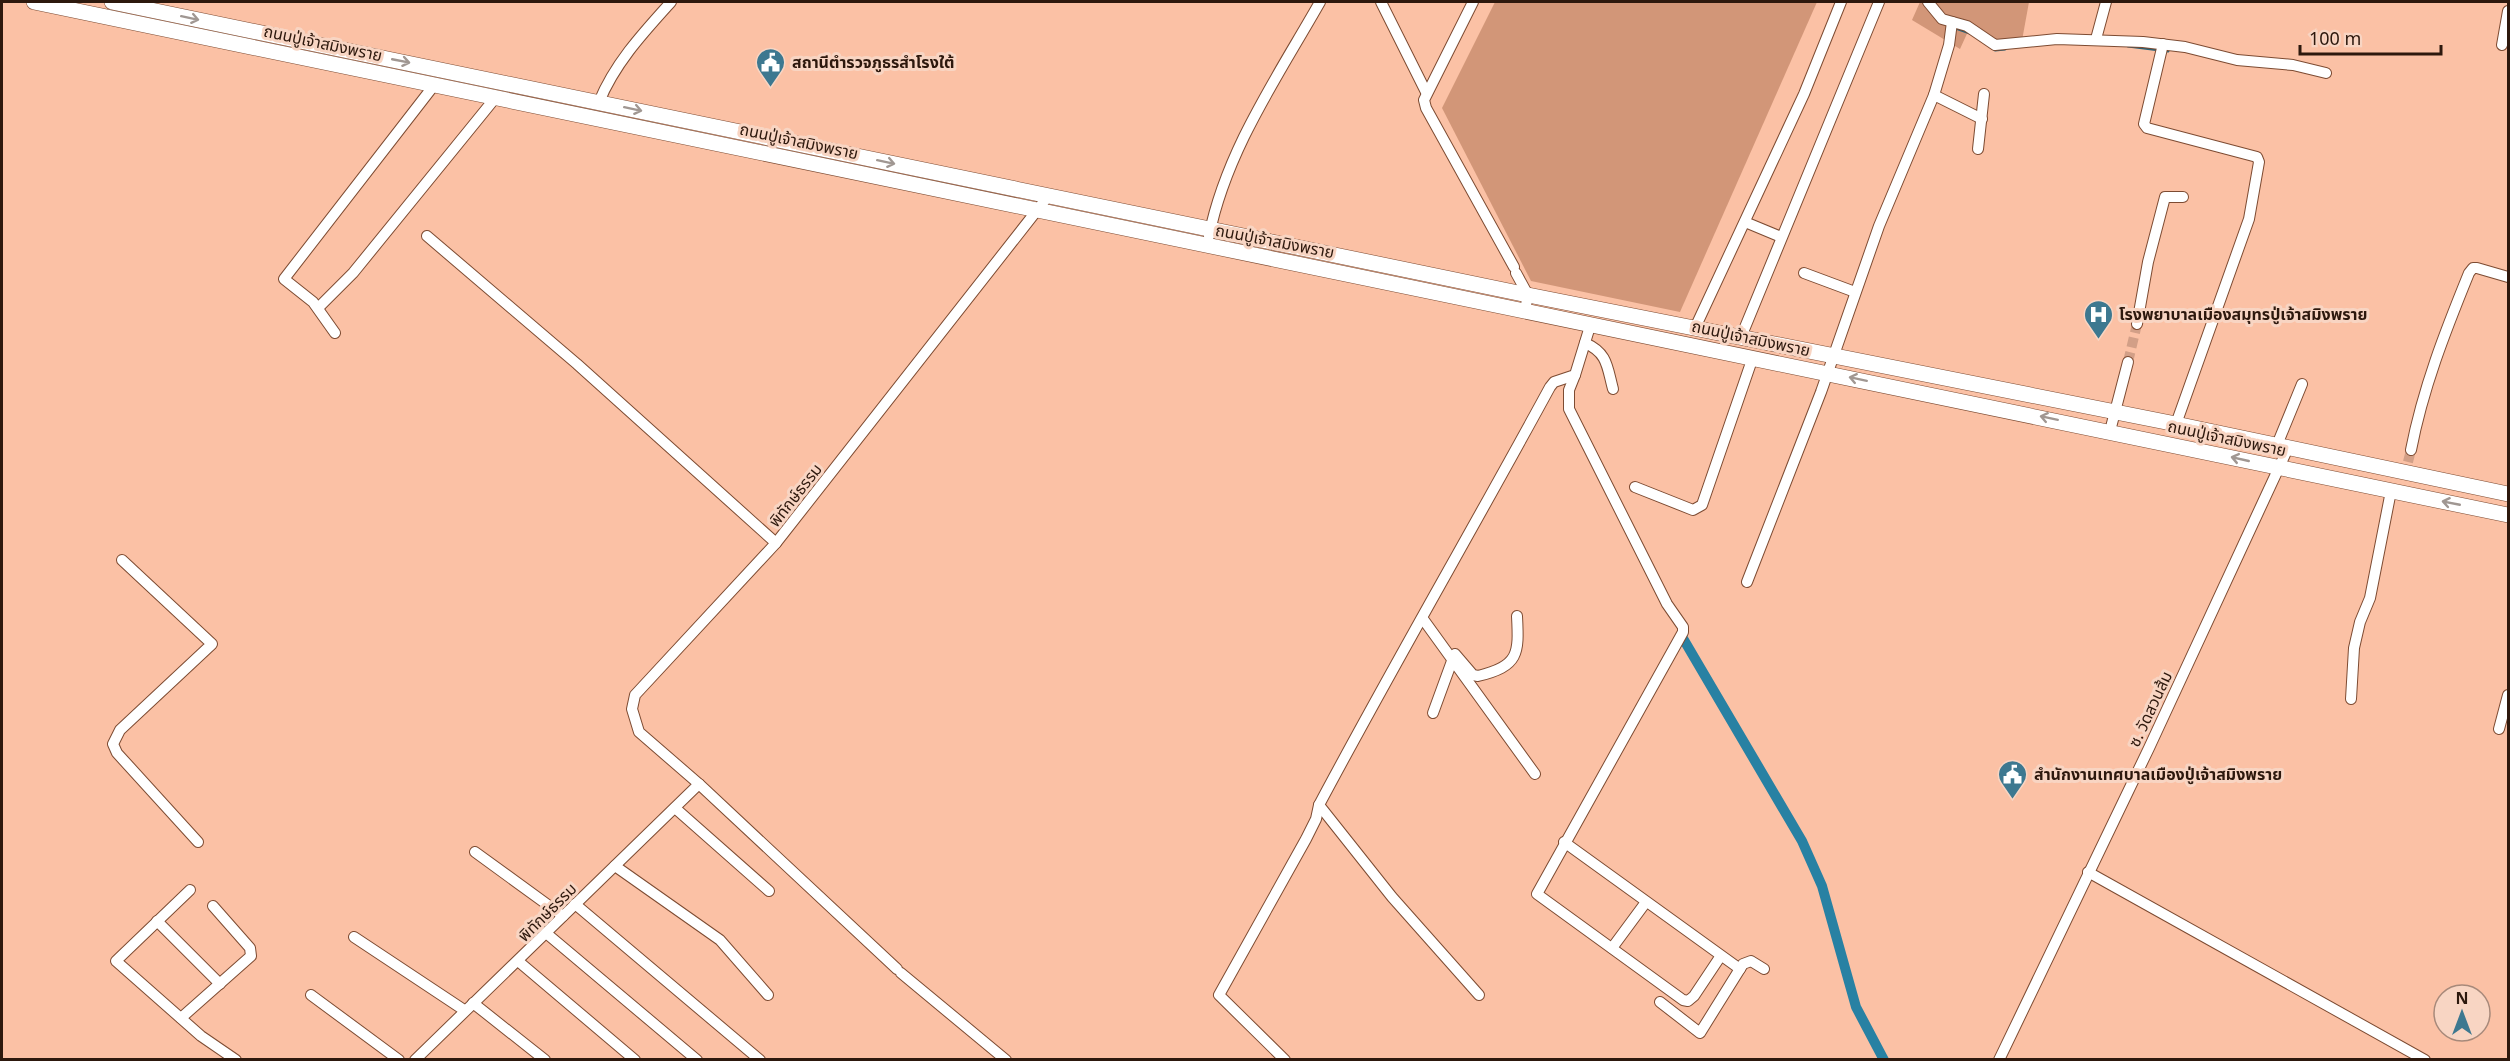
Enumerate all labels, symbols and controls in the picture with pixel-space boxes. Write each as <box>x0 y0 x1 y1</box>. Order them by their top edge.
one-way arrow <box>180 12 199 24</box>
scale bar <box>2300 18 2441 56</box>
street label: ถนนปู่เจ้าสมิงพราย <box>262 20 384 66</box>
text: 100 m <box>2309 26 2361 50</box>
public building icon: สถานีตำรวจภูธรสำโรงใต้ <box>755 46 787 88</box>
place label: สถานีตำรวจภูธรสำโรงใต้ <box>792 51 954 73</box>
one-way arrow <box>391 56 411 67</box>
one-way arrow <box>623 104 643 115</box>
street label: ถนนปู่เจ้าสมิงพราย <box>738 118 860 164</box>
one-way arrow <box>876 157 895 168</box>
street label: ถนนปู่เจ้าสมิงพราย <box>1214 219 1336 263</box>
hospital icon: โรงพยาบาลเมืองสมุทรปู่เจ้าสมิงพราย <box>2082 298 2114 340</box>
place label: โรงพยาบาลเมืองสมุทรปู่เจ้าสมิงพราย <box>2119 303 2368 325</box>
street label: ถนนปู่เจ้าสมิงพราย <box>1690 315 1812 361</box>
one-way arrow <box>1849 373 1868 384</box>
one-way arrow <box>2040 412 2059 423</box>
street label: ถนนปู่เจ้าสมิงพราย <box>2166 415 2288 461</box>
one-way arrow <box>2230 453 2250 464</box>
street label: พิทักษ์ธรรม <box>763 459 827 531</box>
one-way arrow <box>2442 497 2461 508</box>
street label: ซ. วัดสวนส้ม <box>2123 668 2177 750</box>
public building icon: สำนักงานเทศบาลเมืองปู่เจ้าสมิงพราย <box>1997 758 2029 800</box>
place label: สำนักงานเทศบาลเมืองปู่เจ้าสมิงพราย <box>2034 763 2282 785</box>
street label: พิทักษ์ธรรม <box>513 878 581 946</box>
north arrow <box>2432 983 2492 1043</box>
text: N <box>2455 987 2469 1009</box>

